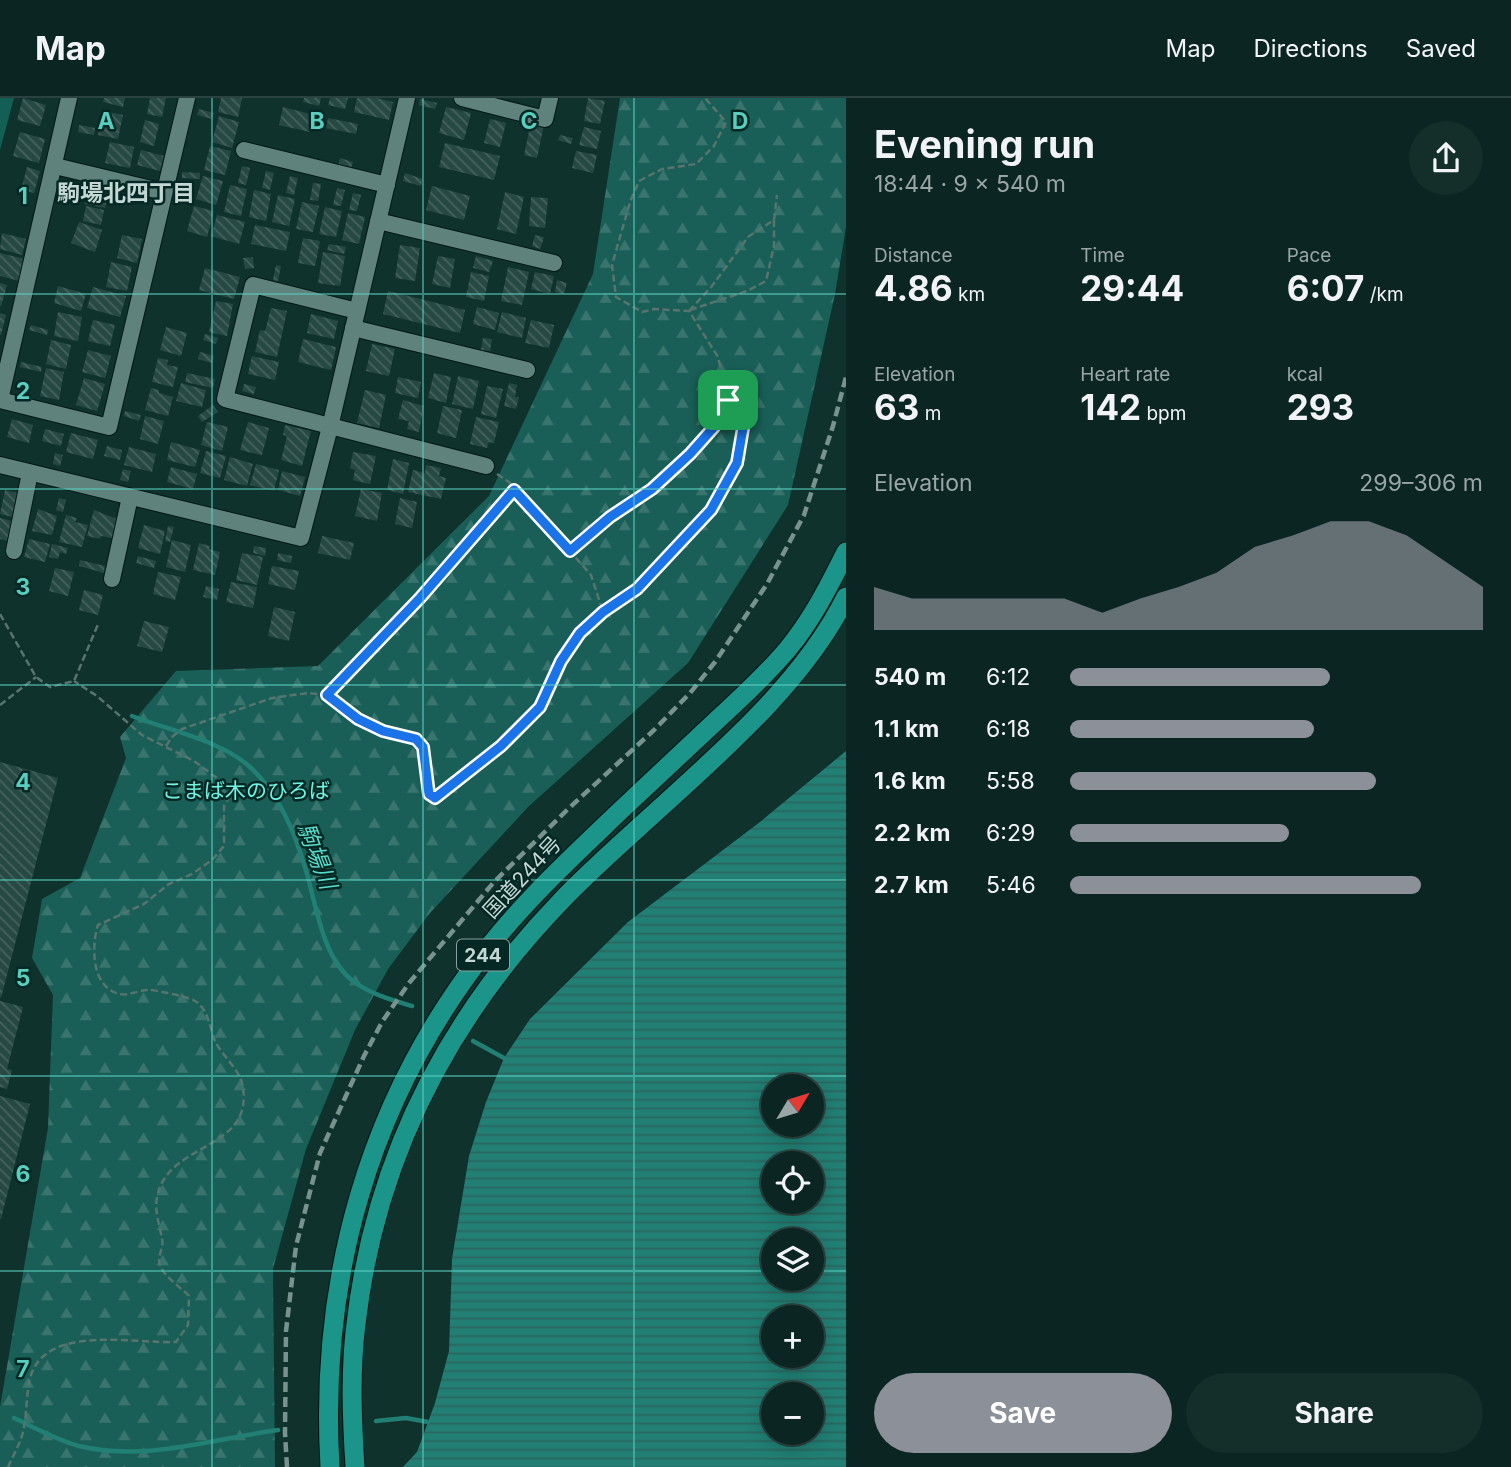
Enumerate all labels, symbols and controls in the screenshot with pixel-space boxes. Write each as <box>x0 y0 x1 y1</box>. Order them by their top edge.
text: Map <box>35 28 106 68</box>
text: Map <box>1166 34 1215 63</box>
text: Directions <box>1253 34 1368 63</box>
text: Saved <box>1406 34 1476 63</box>
text: A <box>97 107 115 135</box>
text: B <box>309 107 325 135</box>
text: C <box>520 107 538 135</box>
text: D <box>732 107 748 135</box>
text: Evening run <box>874 121 1095 167</box>
button: share <box>1409 121 1483 195</box>
text: 18:44 · 9 × 540 m <box>874 170 1066 198</box>
district label: 駒場北四丁目 <box>57 179 195 207</box>
text: 1 <box>18 182 28 210</box>
text: Distance <box>874 244 952 267</box>
text: Time <box>1080 244 1125 267</box>
text: Pace <box>1287 244 1331 267</box>
text: 4.86 <box>874 267 953 309</box>
text: 29:44 <box>1080 267 1184 309</box>
text: 6:07 <box>1287 267 1364 309</box>
text: km <box>953 283 985 306</box>
text: /km <box>1364 283 1404 306</box>
text: Elevation <box>874 363 955 386</box>
text: Heart rate <box>1080 363 1170 386</box>
text: kcal <box>1287 363 1323 386</box>
pin <box>698 370 758 430</box>
text: 2 <box>16 377 30 405</box>
icon: arrive <box>709 381 747 419</box>
text: 63 <box>874 386 919 428</box>
text: 142 <box>1080 386 1141 428</box>
text: 293 <box>1287 386 1354 428</box>
text: m <box>919 402 941 425</box>
text: bpm <box>1141 402 1186 425</box>
text: Elevation <box>874 469 973 497</box>
text: 299–306 m <box>1359 469 1483 497</box>
text: 3 <box>16 573 30 601</box>
text: 540 m <box>874 663 946 691</box>
text: 6:12 <box>986 663 1030 691</box>
text: 1.1 km <box>874 715 939 743</box>
text: 6:18 <box>986 715 1030 743</box>
text: 1.6 km <box>874 767 946 795</box>
text: 5:58 <box>986 767 1035 795</box>
text: 4 <box>15 768 31 796</box>
park label: こまば木のひろば <box>162 778 330 803</box>
water label: 駒場川 <box>292 819 344 896</box>
text: 2.2 km <box>874 819 950 847</box>
text: 6:29 <box>986 819 1035 847</box>
street label: 国道244号 <box>478 831 566 923</box>
text: 2.7 km <box>874 871 949 899</box>
text: 5:46 <box>986 871 1036 899</box>
road number: 244 <box>457 940 509 970</box>
text: 5 <box>16 964 30 992</box>
north arrow <box>761 1074 824 1138</box>
map controls <box>761 1074 824 1445</box>
button: locate <box>761 1151 824 1214</box>
text: 6 <box>16 1160 30 1188</box>
button: layers <box>761 1228 824 1291</box>
button: + <box>761 1305 824 1368</box>
text: 7 <box>16 1355 30 1383</box>
button: Save <box>874 1373 1172 1453</box>
button: Share <box>1186 1373 1483 1453</box>
button: − <box>761 1382 824 1445</box>

